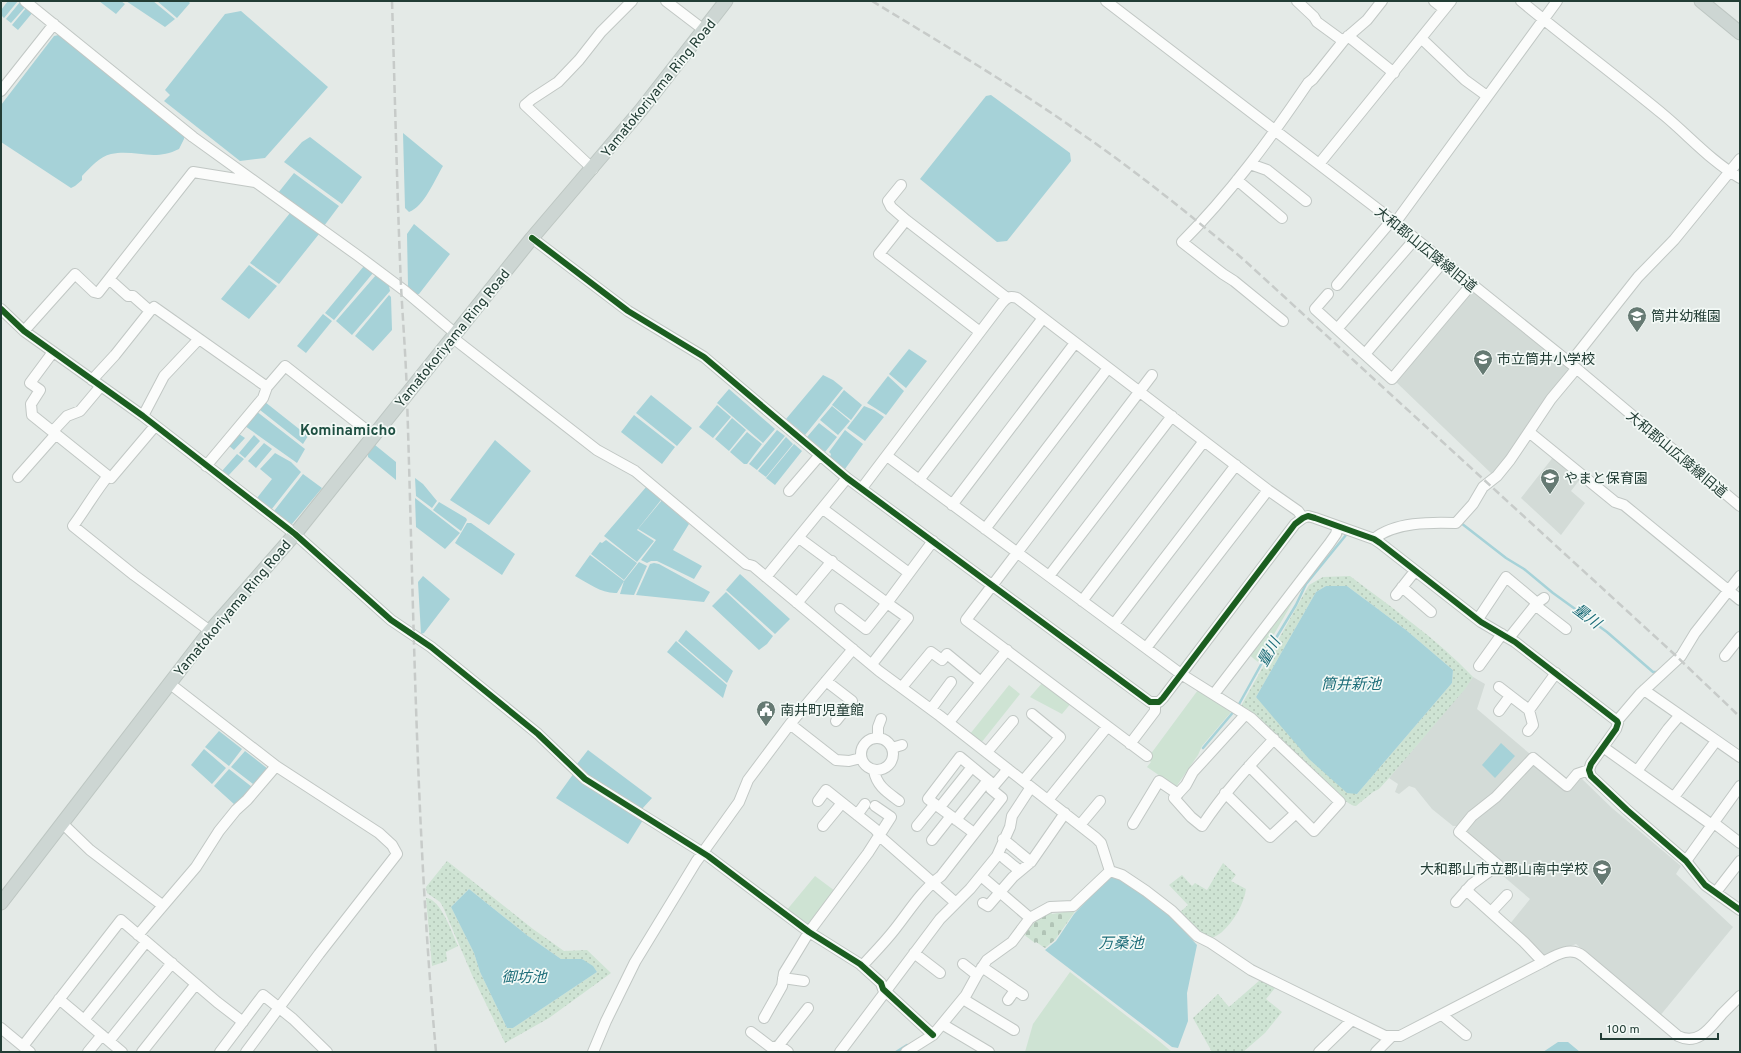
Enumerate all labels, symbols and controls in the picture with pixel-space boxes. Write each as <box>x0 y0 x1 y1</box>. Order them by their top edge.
street label: Yamatokoriyama Ring Road <box>598 16 720 162</box>
street label: 大和郡山広陵線旧道 <box>1371 204 1479 296</box>
street label: Yamatokoriyama Ring Road <box>392 266 514 412</box>
school or university icon: 筒井幼稚園 <box>1626 305 1648 333</box>
place label: 筒井幼稚園 <box>1651 308 1721 326</box>
school or university icon: 市立筒井小学校 <box>1472 348 1494 376</box>
place label: 市立筒井小学校 <box>1497 351 1595 369</box>
street label: 大和郡山広陵線旧道 <box>1622 408 1730 502</box>
district label: Kominamicho <box>300 422 396 441</box>
school or university icon: やまと保育園 <box>1539 467 1561 495</box>
place label: やまと保育園 <box>1564 471 1648 488</box>
street label: Yamatokoriyama Ring Road <box>171 537 295 681</box>
water label: 量川 <box>1568 601 1605 635</box>
water label: 量川 <box>1255 633 1287 670</box>
water label: 筒井新池 <box>1321 676 1383 695</box>
public building icon: 南井町児童館 <box>755 699 777 727</box>
place label: 南井町児童館 <box>780 702 864 720</box>
school or university icon: 大和郡山市立郡山南中学校 <box>1591 858 1613 886</box>
place label: 大和郡山市立郡山南中学校 <box>1420 862 1588 879</box>
water label: 万桑池 <box>1098 935 1145 954</box>
water label: 御坊池 <box>501 969 548 988</box>
scale bar <box>1601 1015 1718 1041</box>
text: 100 m <box>1607 1022 1640 1038</box>

